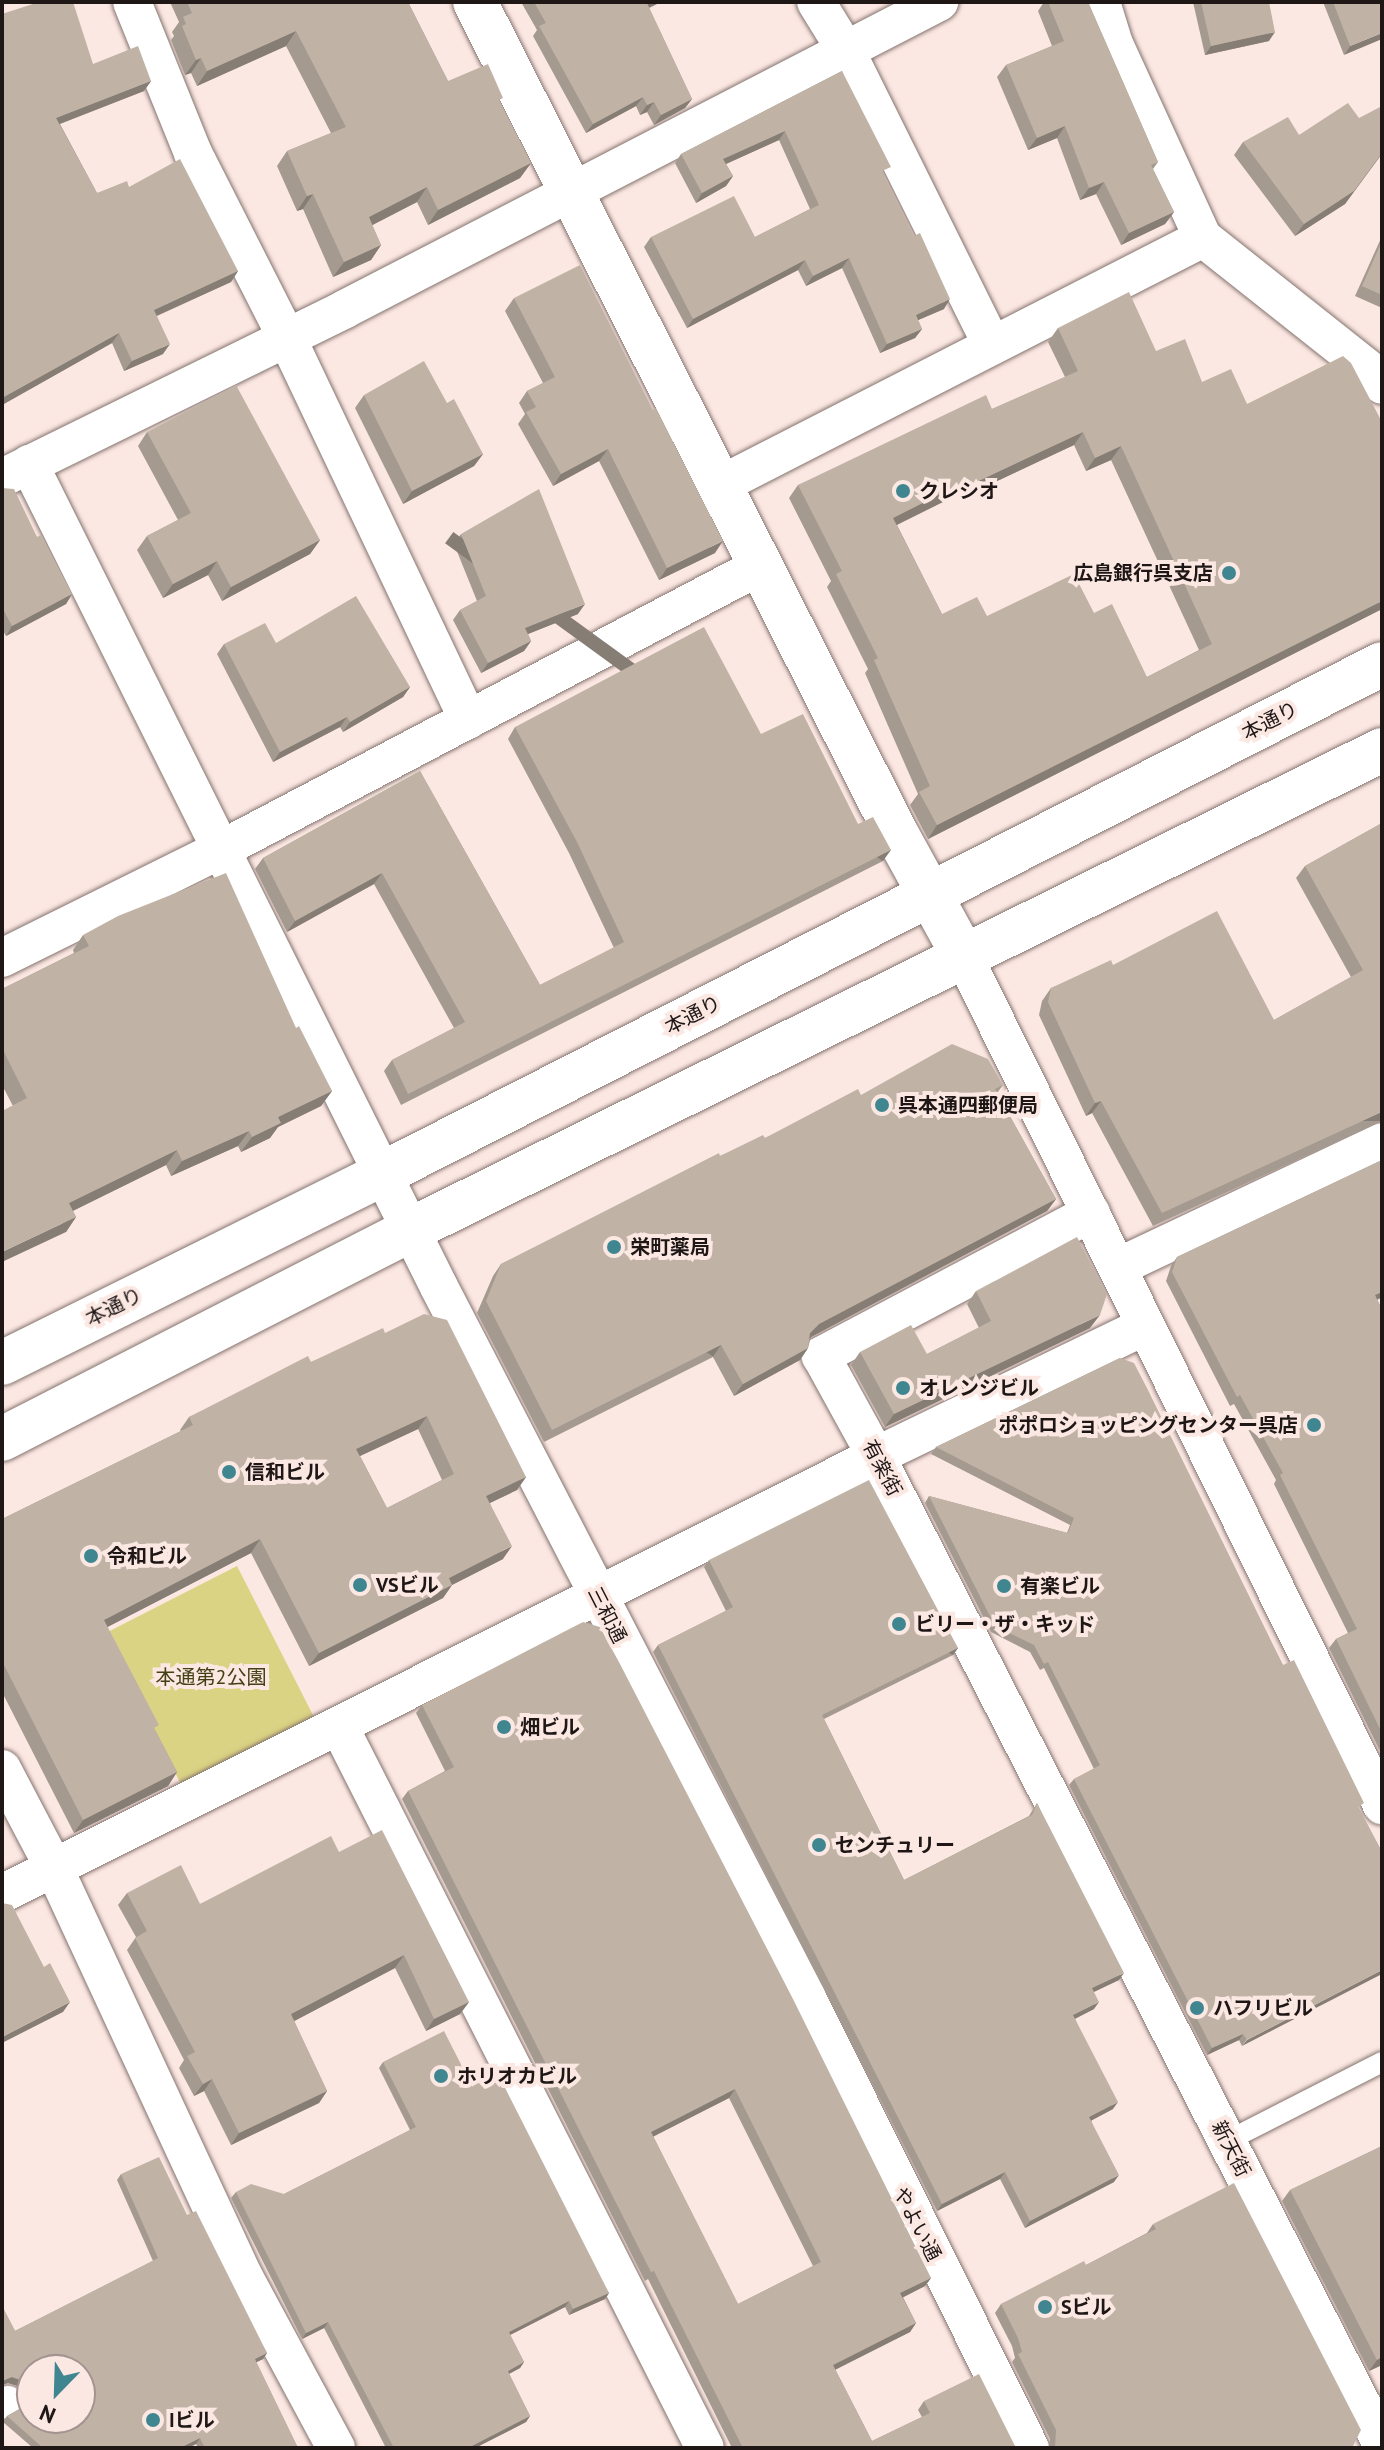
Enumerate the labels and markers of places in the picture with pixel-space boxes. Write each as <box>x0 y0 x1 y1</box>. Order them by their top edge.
place label: クレシオ <box>919 479 999 503</box>
marker: クレシオ <box>894 482 912 500</box>
place label: 広島銀行呉支店 <box>1073 561 1213 585</box>
marker: 広島銀行呉支店 <box>1220 564 1238 582</box>
place label: 呉本通四郵便局 <box>898 1093 1038 1117</box>
marker: 呉本通四郵便局 <box>873 1096 891 1114</box>
place label: 栄町薬局 <box>630 1235 710 1259</box>
marker: 栄町薬局 <box>605 1238 623 1256</box>
place label: オレンジビル <box>919 1376 1039 1400</box>
marker: オレンジビル <box>894 1379 912 1397</box>
place label: ポポロショッピングセンター呉店 <box>998 1413 1298 1437</box>
marker: ポポロショッピングセンター呉店 <box>1305 1416 1323 1434</box>
place label: 信和ビル <box>245 1460 325 1484</box>
marker: 信和ビル <box>220 1463 238 1481</box>
place label: 令和ビル <box>107 1544 187 1568</box>
marker: 令和ビル <box>82 1547 100 1565</box>
place label: VSビル <box>376 1573 439 1597</box>
place label: 有楽ビル <box>1020 1574 1100 1598</box>
marker: VSビル <box>351 1576 369 1594</box>
marker: 有楽ビル <box>995 1577 1013 1595</box>
place label: ビリー・ザ・キッド <box>915 1612 1095 1636</box>
marker: ビリー・ザ・キッド <box>890 1615 908 1633</box>
place label: 畑ビル <box>520 1715 580 1739</box>
marker: 畑ビル <box>495 1718 513 1736</box>
place label: センチュリー <box>835 1833 955 1857</box>
marker: センチュリー <box>810 1836 828 1854</box>
place label: ハフリビル <box>1213 1996 1313 2020</box>
marker: ハフリビル <box>1188 1999 1206 2017</box>
place label: ホリオカビル <box>457 2064 577 2088</box>
marker: ホリオカビル <box>432 2067 450 2085</box>
place label: Sビル <box>1061 2295 1112 2319</box>
marker: Sビル <box>1036 2298 1054 2316</box>
place label: Iビル <box>169 2408 215 2432</box>
marker: Iビル <box>144 2411 162 2429</box>

